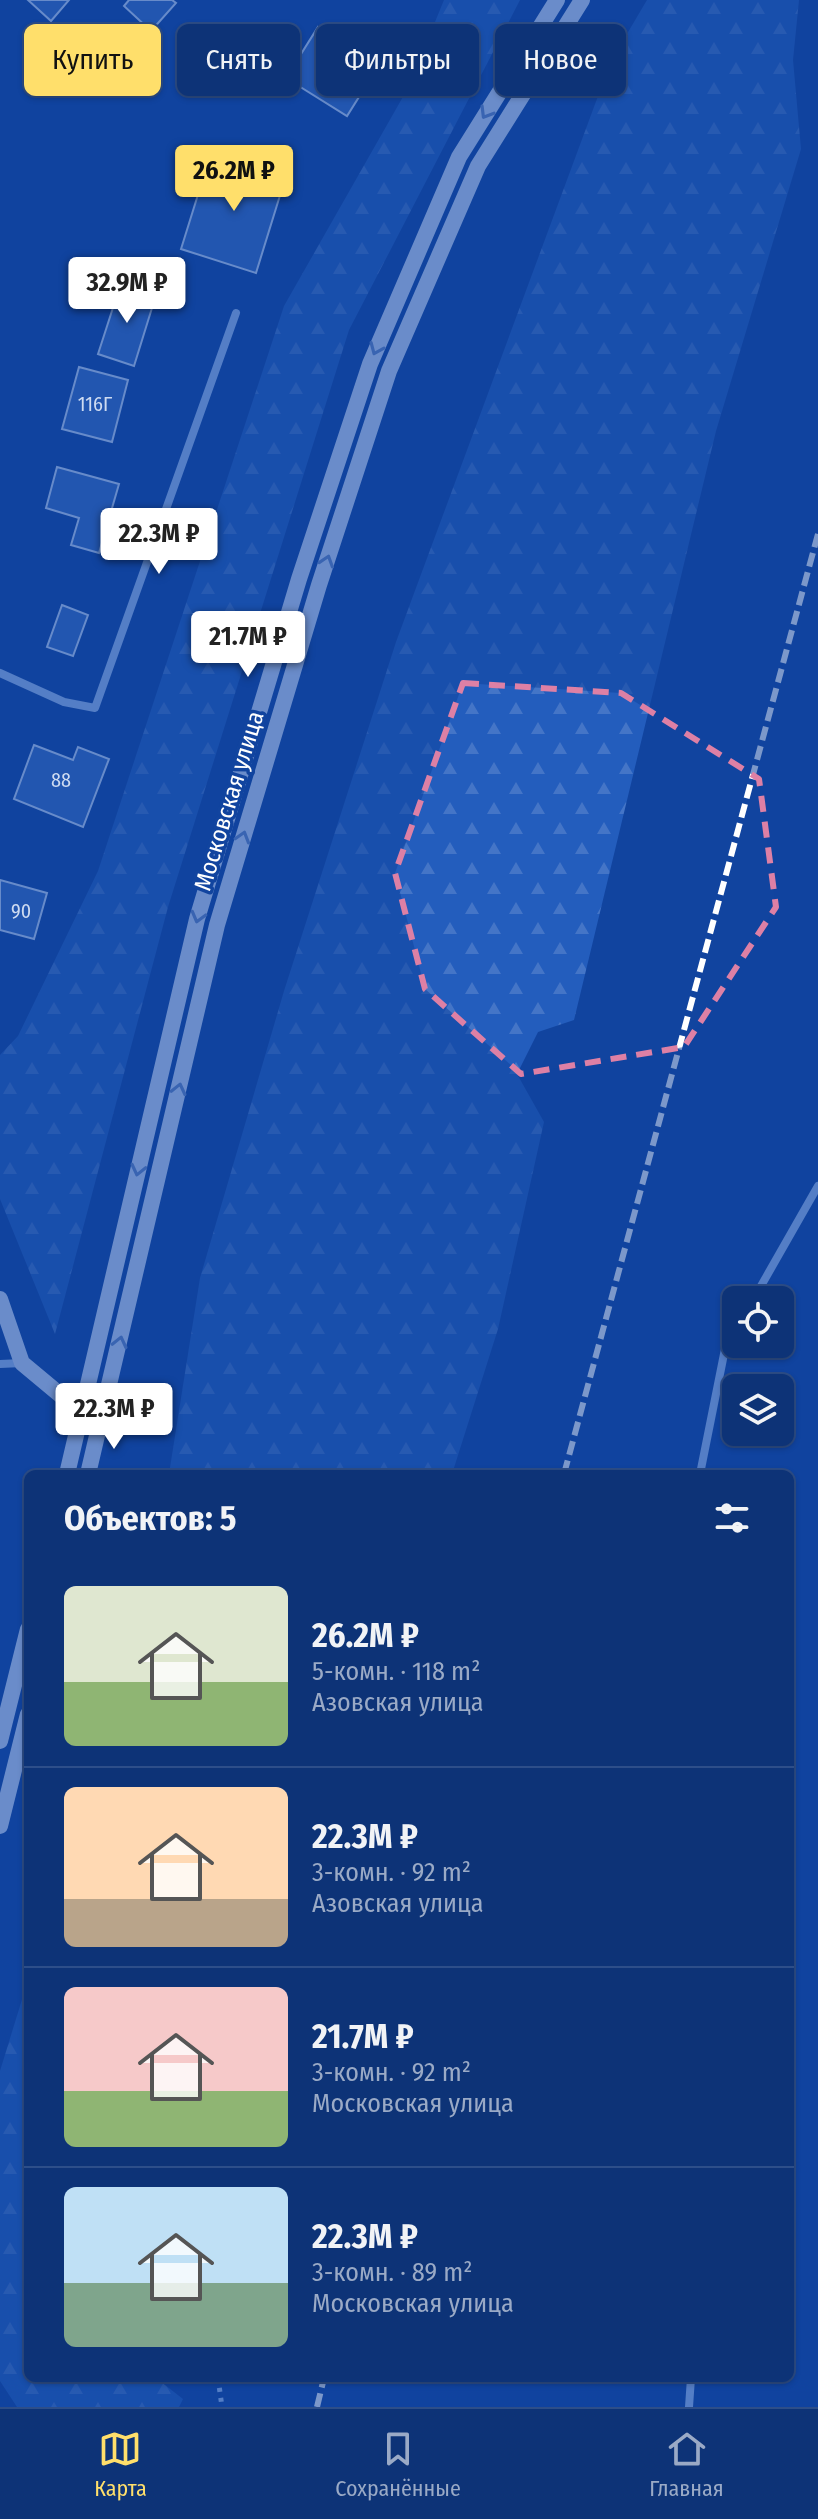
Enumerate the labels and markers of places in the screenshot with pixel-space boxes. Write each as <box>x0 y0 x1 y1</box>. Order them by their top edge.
pin: 26.2M ₽ <box>160 145 308 213</box>
pin: 32.9M ₽ <box>53 257 201 325</box>
pin: 22.3M ₽ <box>85 508 233 576</box>
pin: 21.7M ₽ <box>174 611 322 679</box>
pin: 22.3M ₽ <box>40 1383 188 1451</box>

